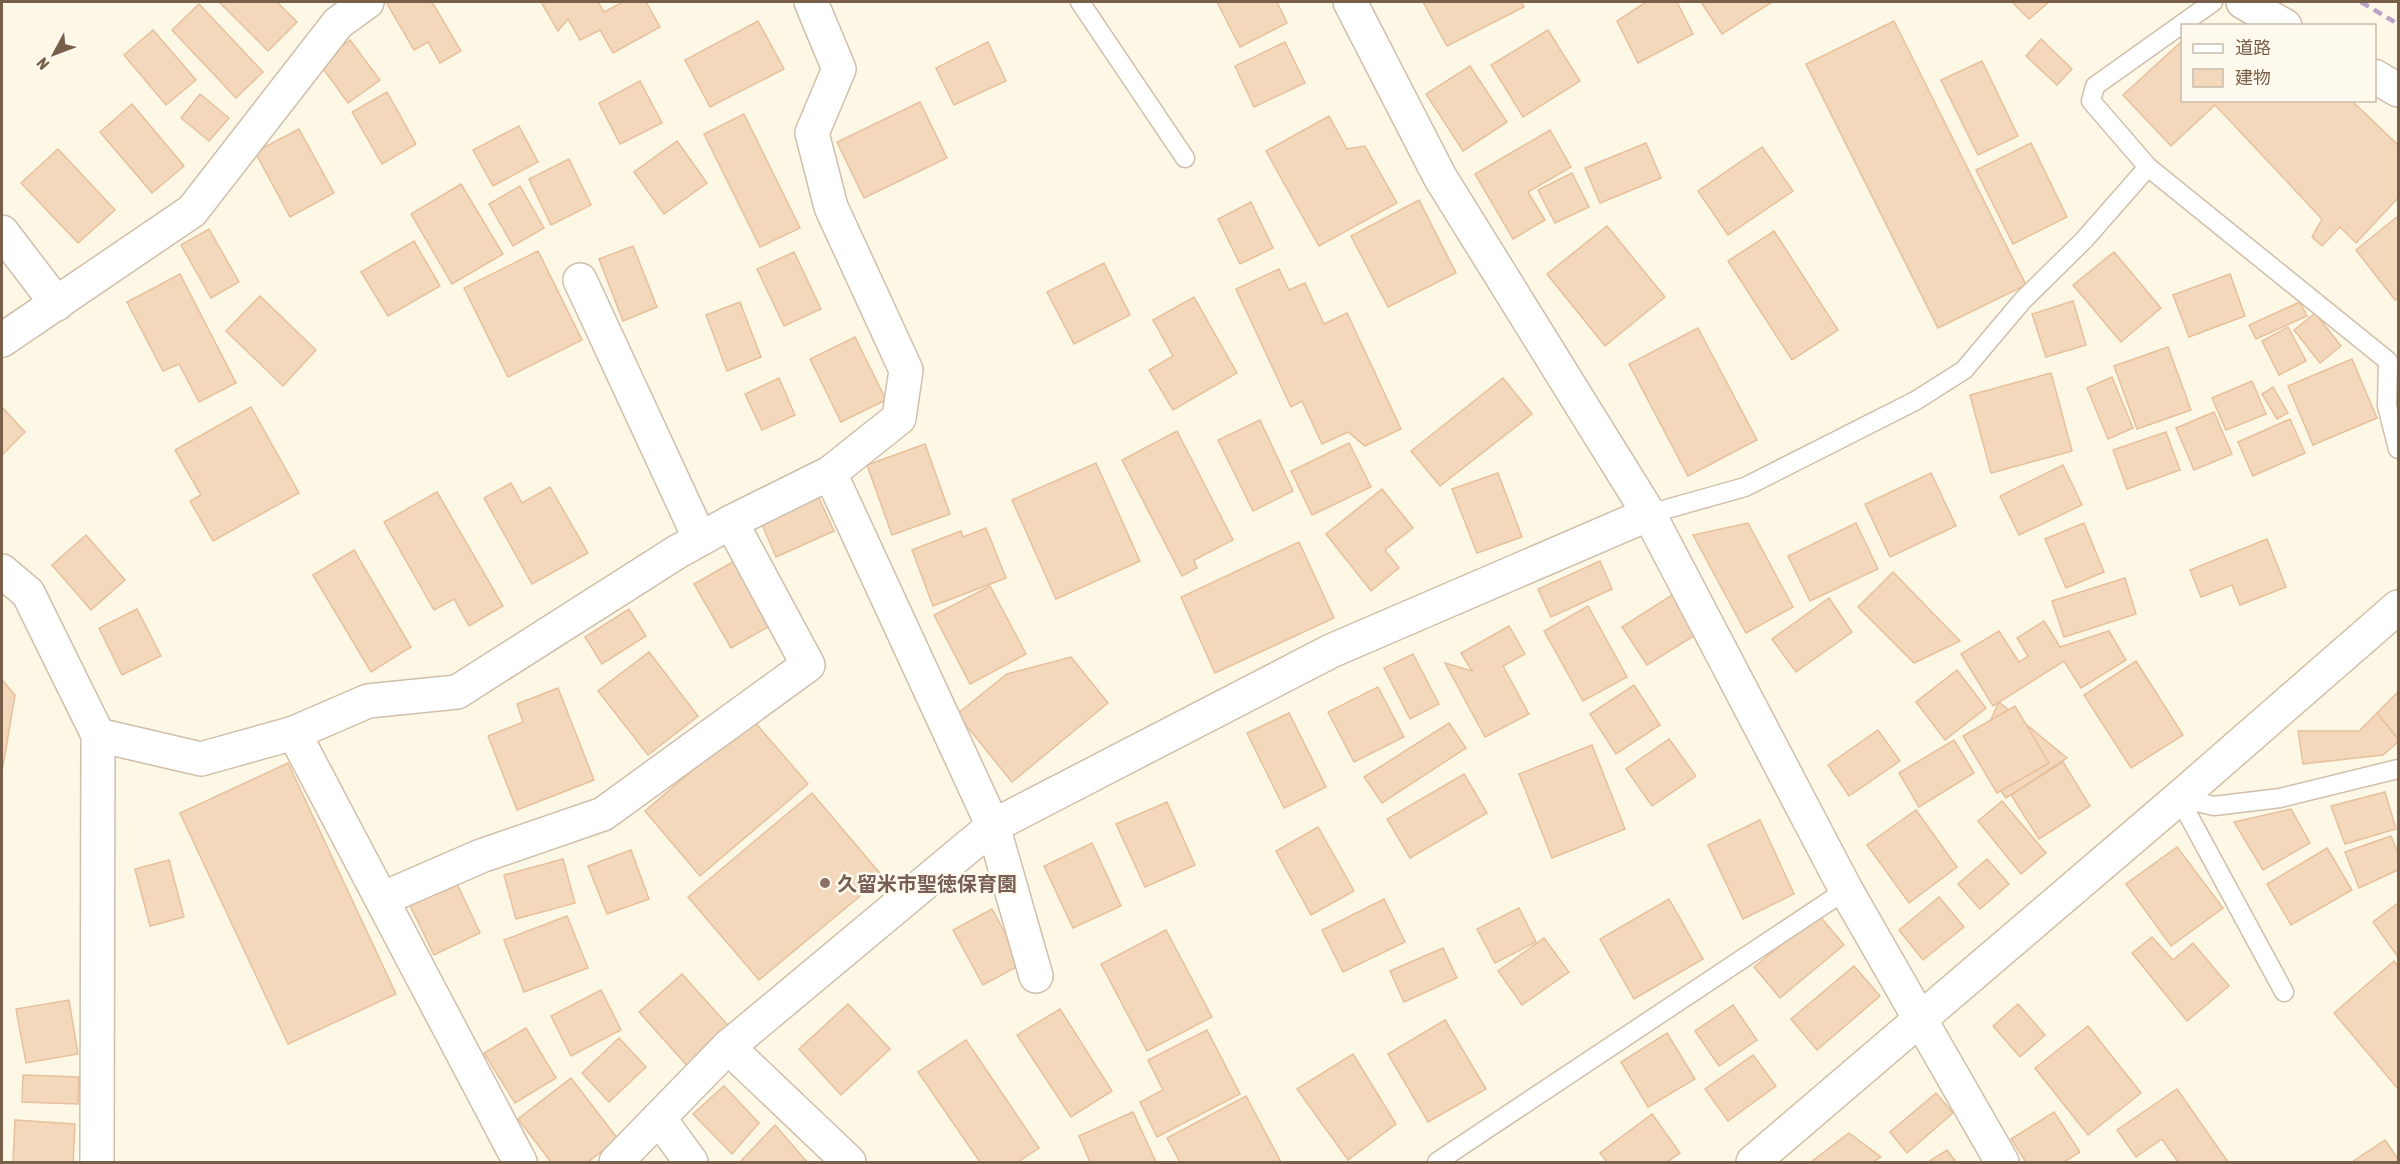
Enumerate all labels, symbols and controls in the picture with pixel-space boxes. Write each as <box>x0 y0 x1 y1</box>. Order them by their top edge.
north arrow <box>24 24 84 84</box>
legend <box>2181 24 2376 102</box>
text: 道路 <box>2235 37 2271 58</box>
text: N <box>33 54 53 73</box>
text: 建物 <box>2235 67 2271 88</box>
place label: 久留米市聖徳保育園 <box>837 872 1017 895</box>
marker: 久留米市聖徳保育園 <box>818 876 832 890</box>

